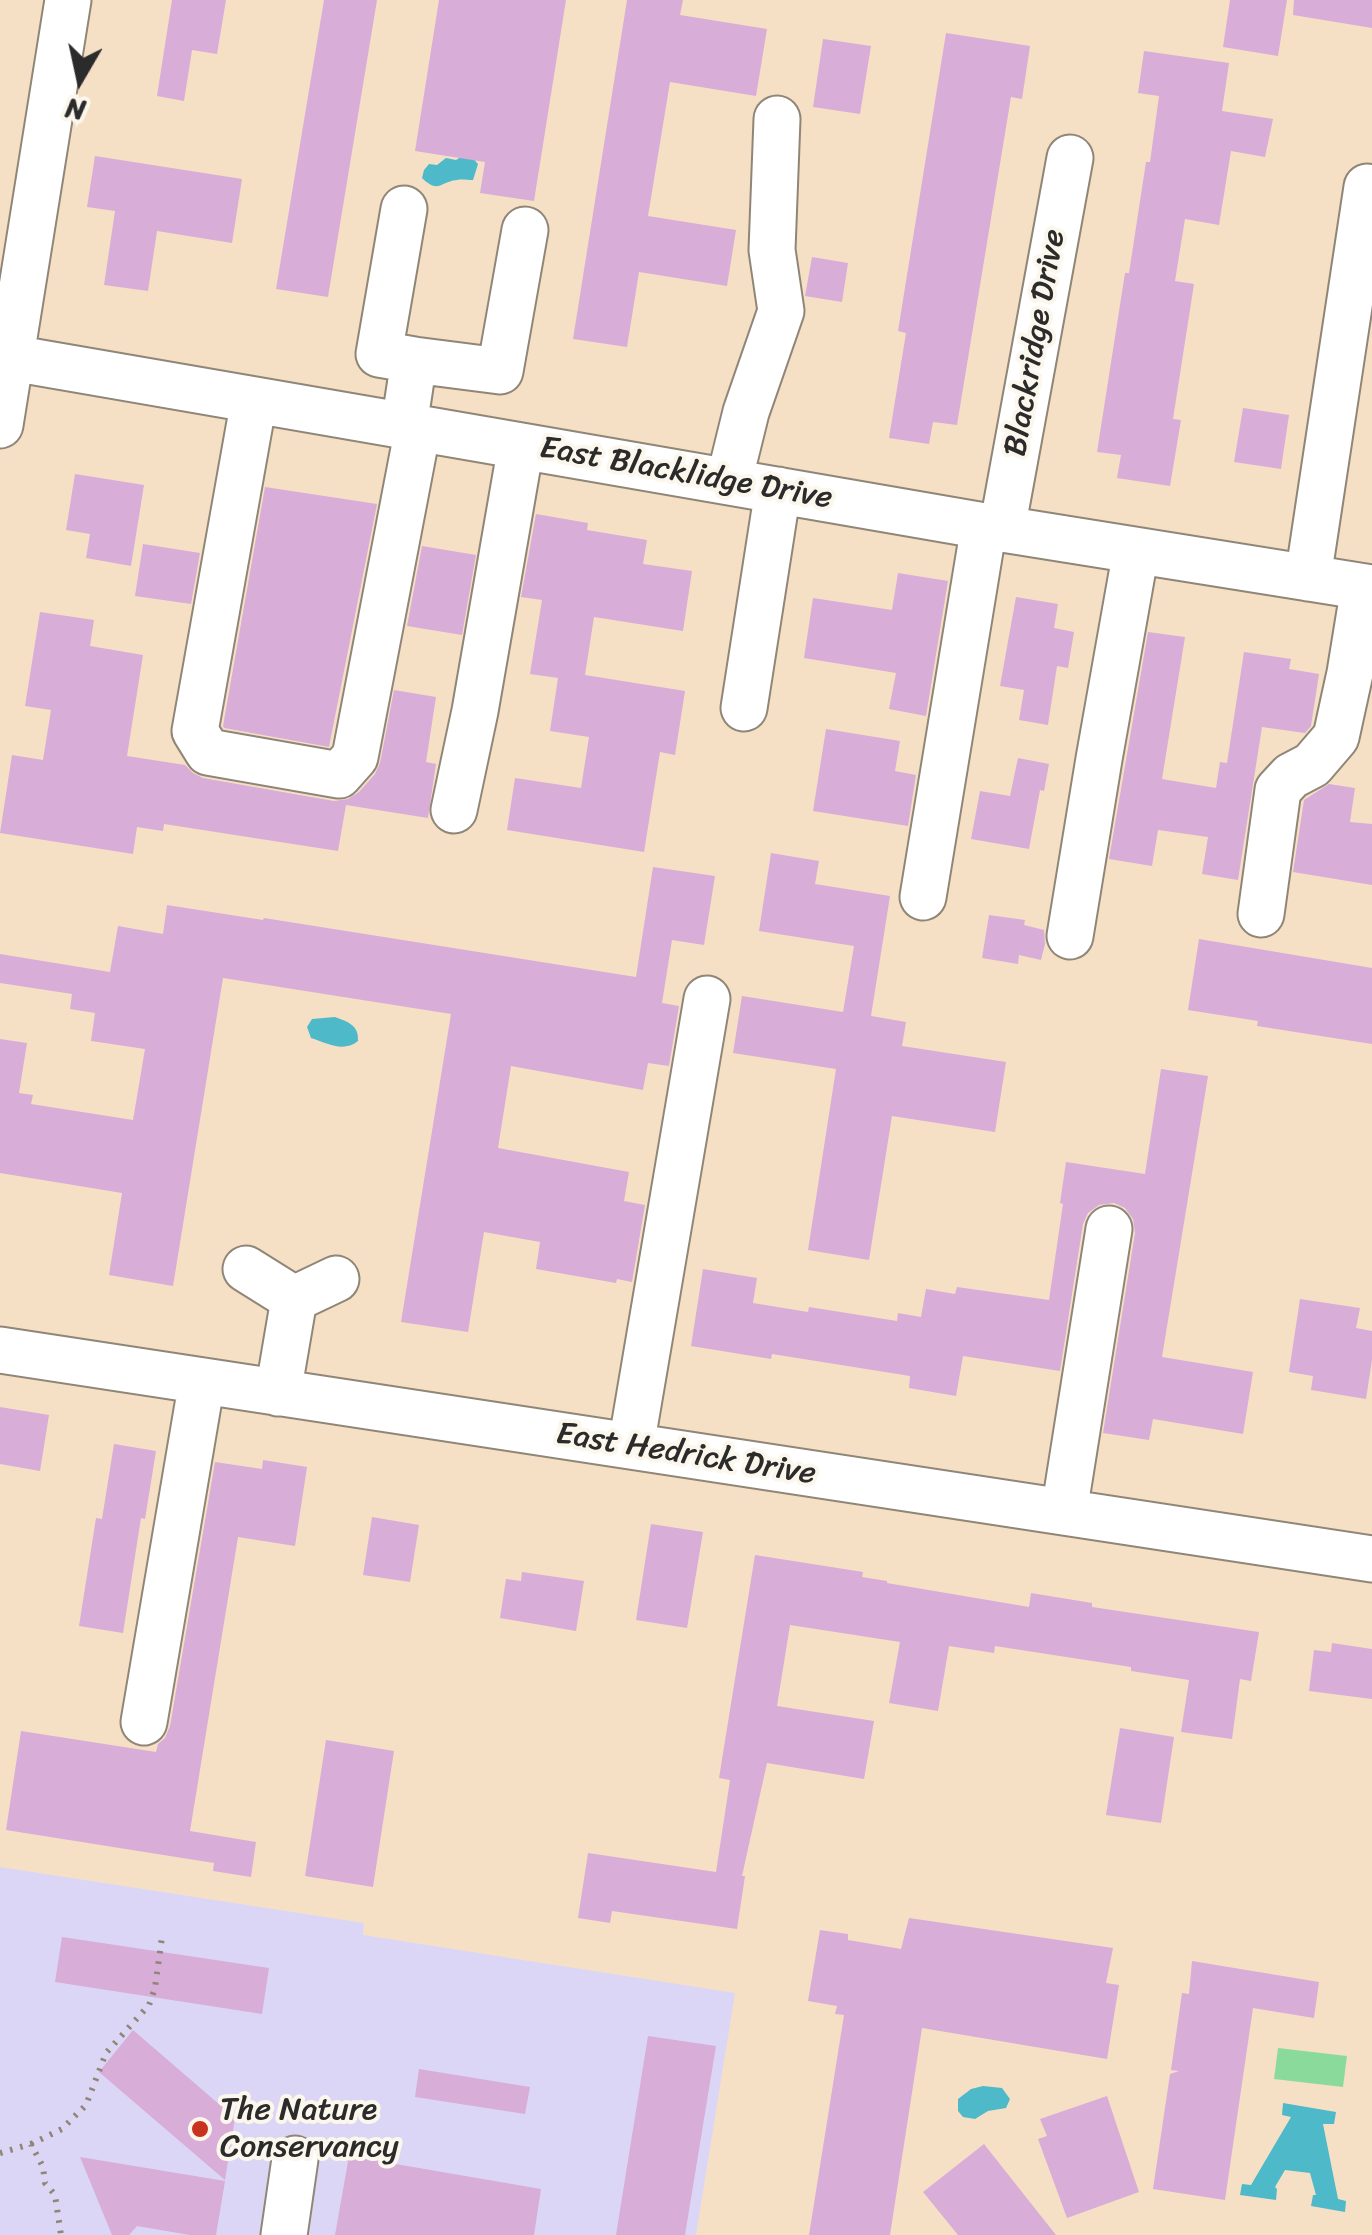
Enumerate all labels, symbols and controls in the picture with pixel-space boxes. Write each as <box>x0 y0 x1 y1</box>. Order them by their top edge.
north arrow <box>30 30 130 130</box>
text: N <box>62 84 89 136</box>
street label: Blackridge Drive <box>997 227 1075 459</box>
street label: East Blacklidge Drive <box>537 429 835 519</box>
street label: East Hedrick Drive <box>553 1416 819 1494</box>
place label: The Nature Conservancy <box>220 2092 399 2167</box>
marker: The Nature Conservancy <box>189 2118 211 2140</box>

